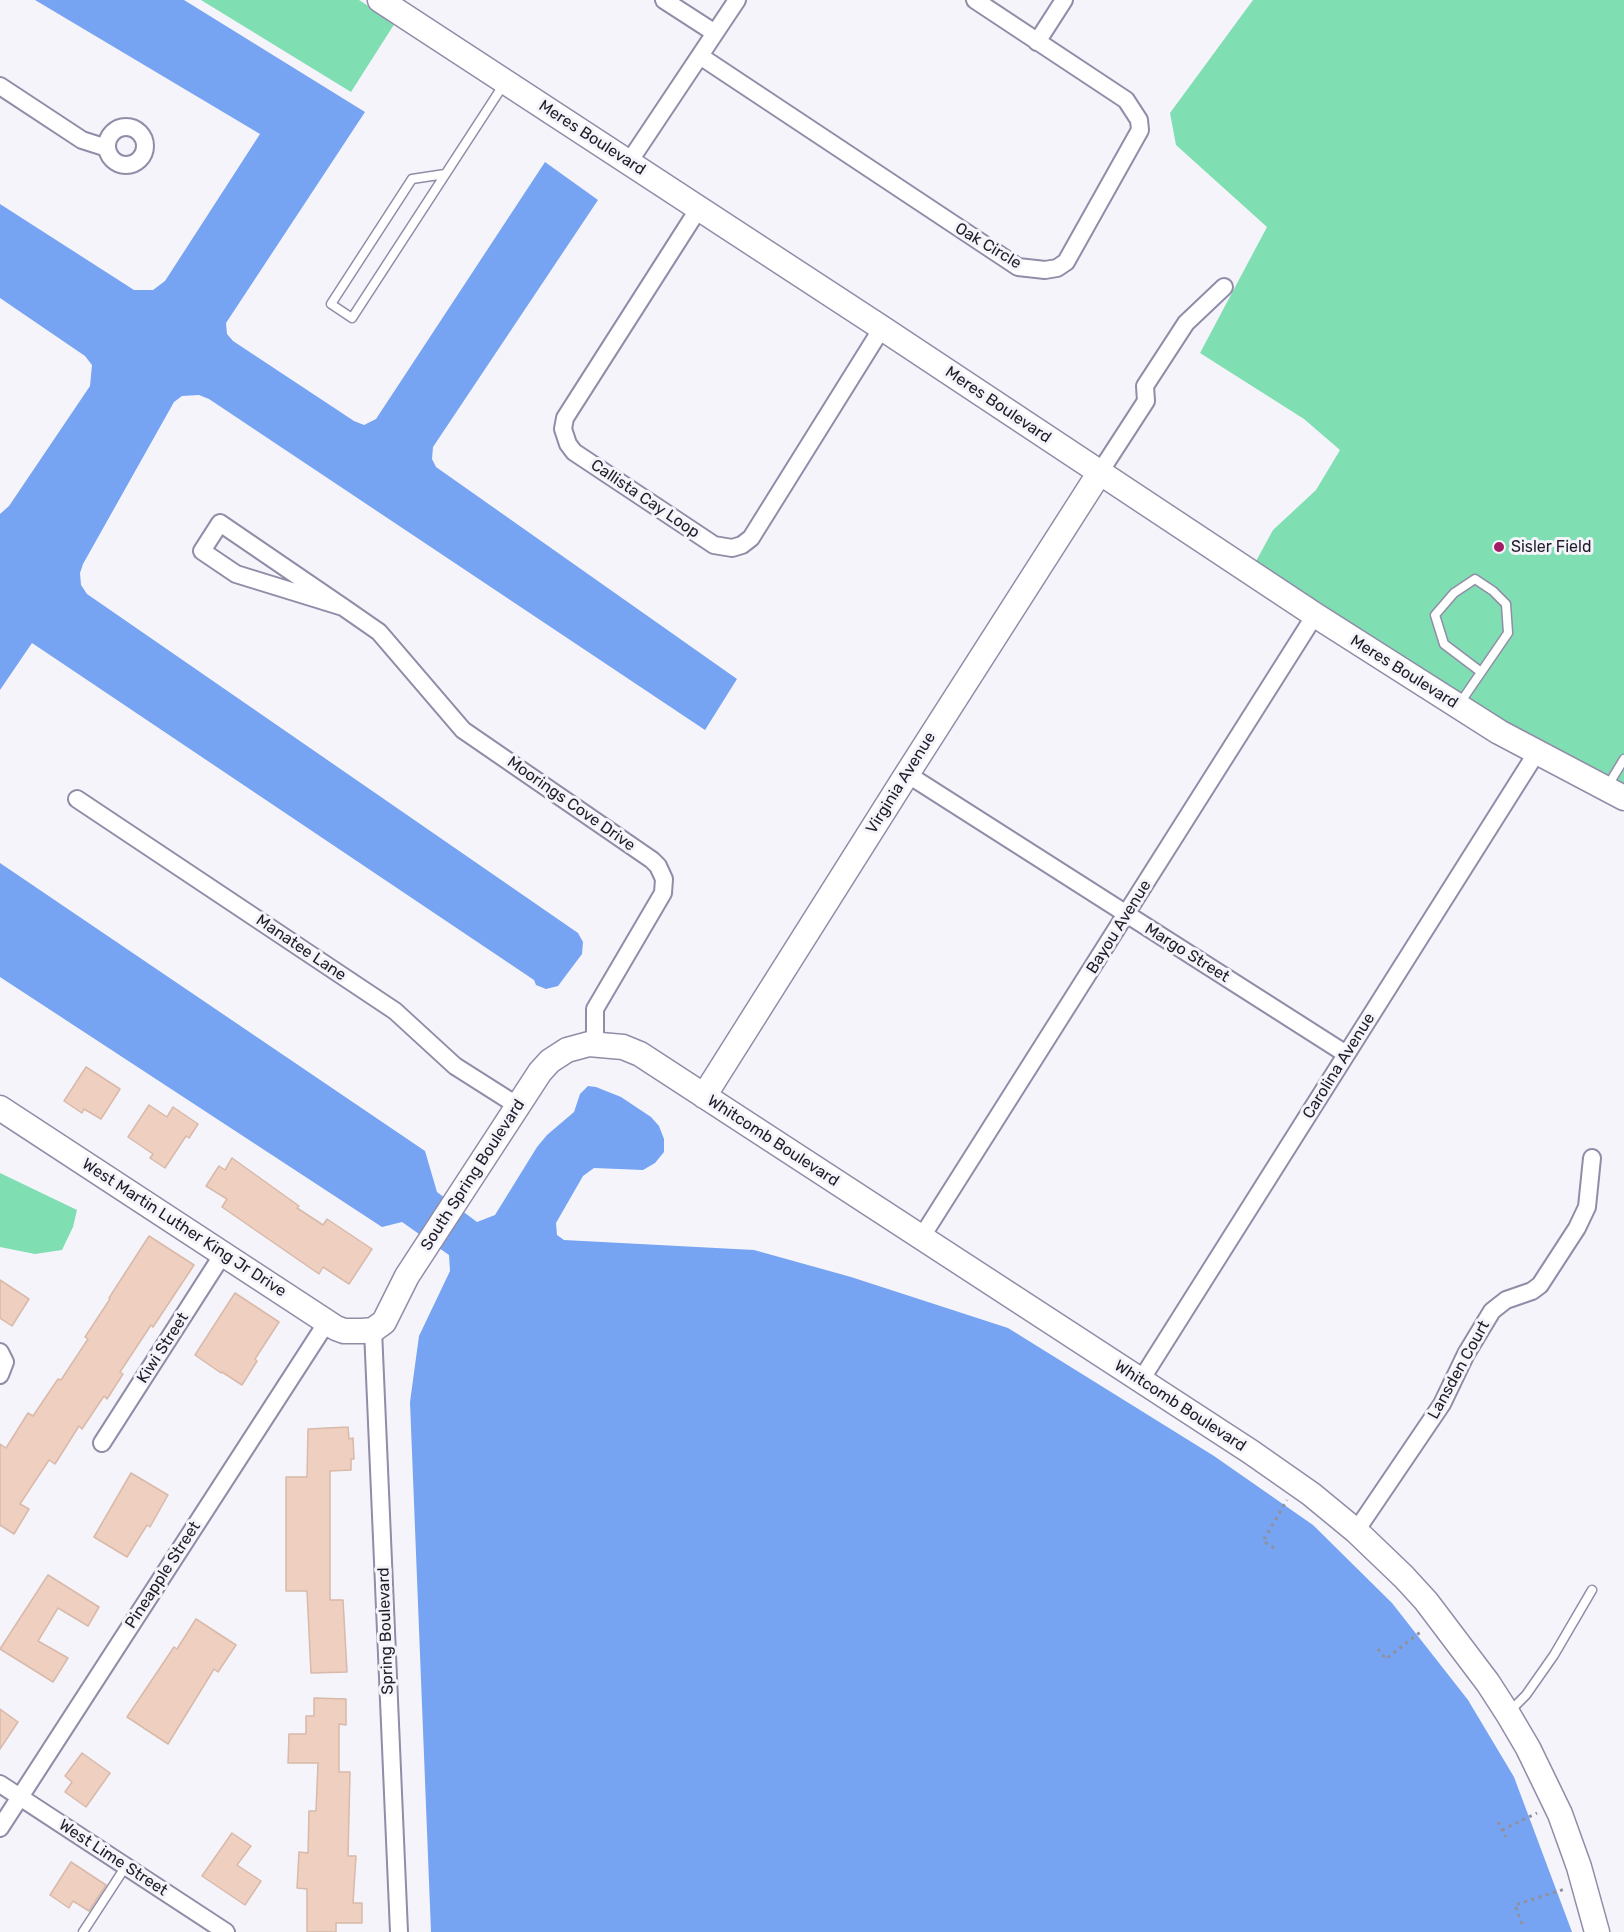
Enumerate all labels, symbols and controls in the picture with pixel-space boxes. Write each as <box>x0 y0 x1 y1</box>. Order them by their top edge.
street label: Meres Boulevard <box>535 96 649 180</box>
street label: Oak Circle <box>951 219 1025 273</box>
street label: Meres Boulevard <box>941 363 1055 447</box>
street label: Callista Cay Loop <box>587 456 703 542</box>
place label: Sisler Field <box>1511 537 1591 557</box>
marker: Sisler Field <box>1492 540 1506 554</box>
street label: Meres Boulevard <box>1347 631 1461 713</box>
street label: Virginia Avenue <box>862 729 940 837</box>
street label: Moorings Cove Drive <box>503 753 639 855</box>
street label: Bayou Avenue <box>1083 877 1155 977</box>
street label: Manatee Lane <box>252 911 350 985</box>
street label: Margo Street <box>1141 919 1233 987</box>
street label: Carolina Avenue <box>1299 1010 1379 1122</box>
street label: Whitcomb Boulevard <box>704 1091 842 1191</box>
street label: South Spring Boulevard <box>417 1096 529 1254</box>
street label: West Martin Luther King Jr Drive <box>78 1155 290 1301</box>
street label: Kiwi Street <box>133 1309 193 1387</box>
street label: Lansden Court <box>1424 1317 1494 1423</box>
street label: Whitcomb Boulevard <box>1111 1356 1249 1456</box>
street label: Pineapple Street <box>121 1518 205 1632</box>
street label: Spring Boulevard <box>374 1567 398 1695</box>
street label: West Lime Street <box>55 1816 171 1900</box>

